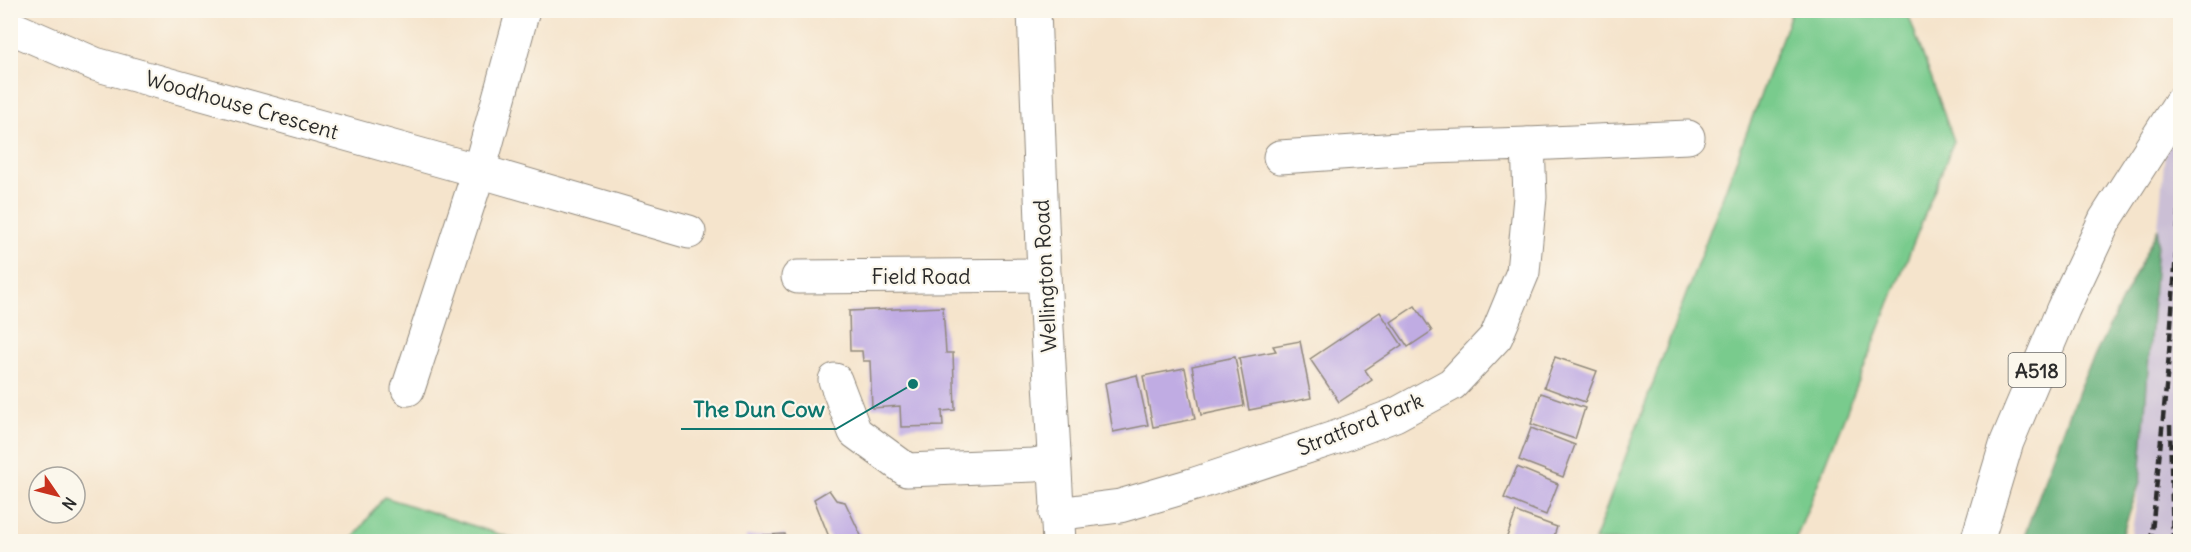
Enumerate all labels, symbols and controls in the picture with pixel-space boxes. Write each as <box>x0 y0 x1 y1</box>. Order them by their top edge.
street label: Woodhouse Crescent <box>142 65 342 145</box>
street label: Wellington Road <box>1028 199 1062 353</box>
street label: Field Road <box>871 263 971 290</box>
road number: A518 <box>2008 353 2066 387</box>
street label: Stratford Park <box>1293 387 1427 461</box>
callout: The Dun Cow <box>681 389 836 429</box>
text: The Dun Cow <box>693 395 826 423</box>
north arrow <box>27 465 87 525</box>
text: N <box>58 493 81 514</box>

